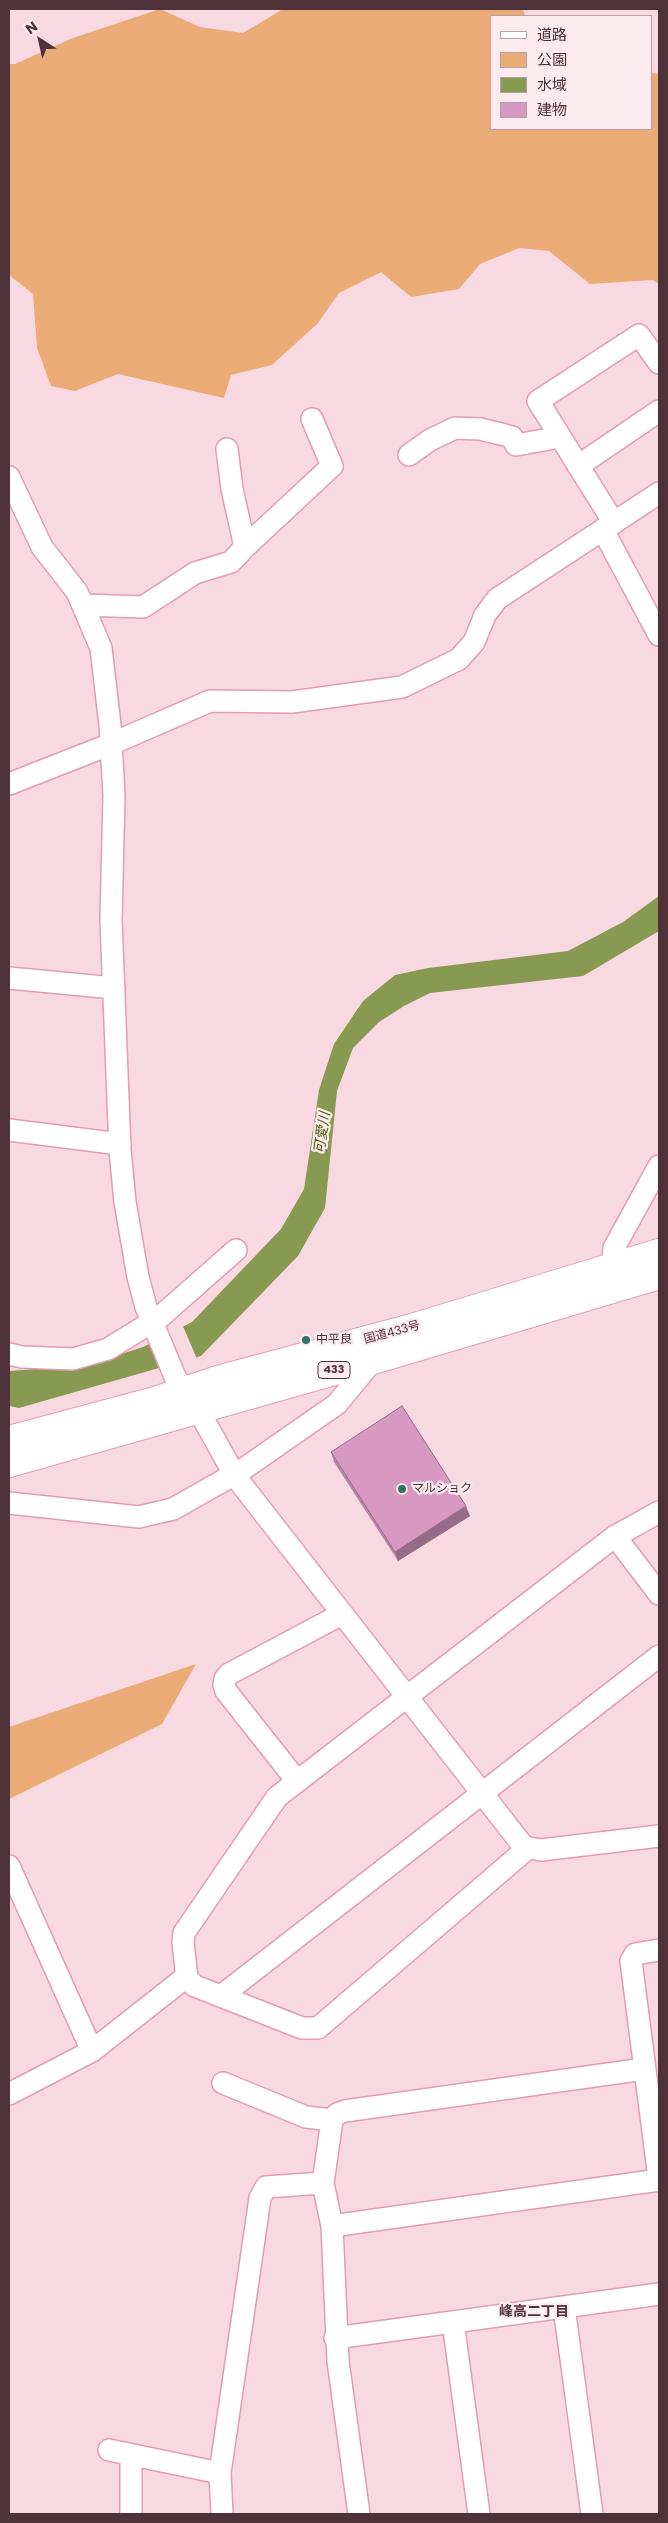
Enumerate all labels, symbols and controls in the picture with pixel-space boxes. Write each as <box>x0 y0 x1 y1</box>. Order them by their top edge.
north arrow <box>15 15 65 65</box>
legend <box>490 15 653 130</box>
text: N <box>21 17 41 39</box>
text: 道路 <box>537 24 567 45</box>
text: 公園 <box>537 49 567 70</box>
text: 水域 <box>537 74 567 95</box>
text: 建物 <box>537 99 567 120</box>
water label: 可愛川 <box>312 1111 334 1155</box>
street label: 国道433号 <box>362 1319 422 1347</box>
place label: 中平良 <box>316 1333 352 1347</box>
marker: 中平良 <box>300 1334 312 1346</box>
road number: 433 <box>318 1362 350 1378</box>
place label: マルショク <box>412 1482 472 1496</box>
marker: マルショク <box>396 1483 408 1495</box>
district label: 峰高二丁目 <box>499 2304 569 2320</box>

